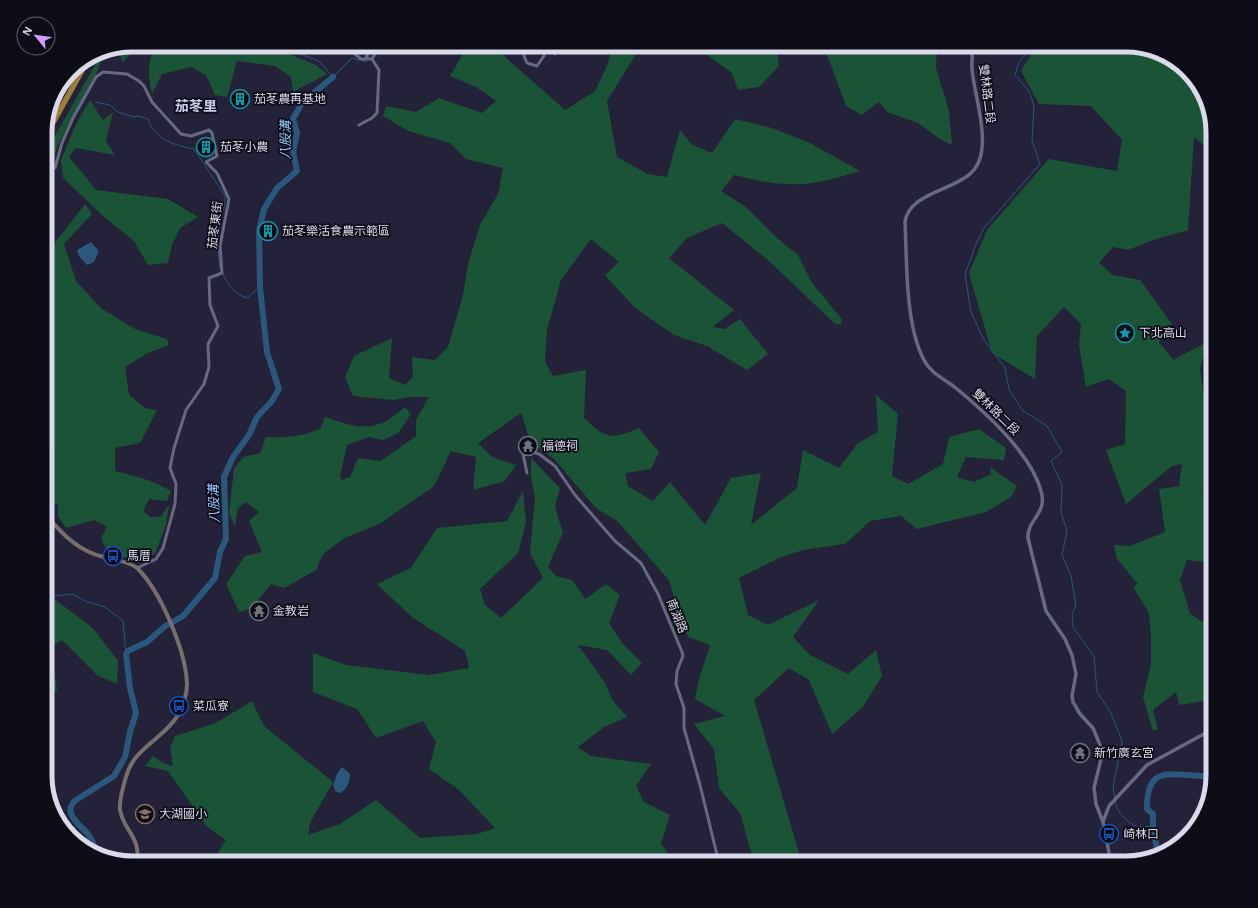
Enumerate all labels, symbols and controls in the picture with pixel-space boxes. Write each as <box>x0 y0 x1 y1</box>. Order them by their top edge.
north arrow <box>16 16 56 56</box>
text: N <box>20 25 34 38</box>
street label: 雙林路二段 <box>976 63 998 125</box>
building icon: 茄苳農再基地 <box>229 88 251 110</box>
place label: 茄苳農再基地 <box>254 92 326 106</box>
district label: 茄苳里 <box>175 98 217 114</box>
water label: 八股溝 <box>278 119 293 160</box>
building icon: 茄苳小農 <box>195 136 217 158</box>
place label: 茄苳小農 <box>220 140 268 154</box>
street label: 茄苳東街 <box>205 200 225 250</box>
building icon: 茄苳樂活食農示範區 <box>257 220 279 242</box>
place label: 茄苳樂活食農示範區 <box>282 224 390 238</box>
place icon: 下北高山 <box>1114 322 1136 344</box>
place label: 下北高山 <box>1139 326 1187 340</box>
street label: 雙林路二段 <box>970 386 1022 438</box>
temple icon: 福德祠 <box>517 435 539 457</box>
place label: 福德祠 <box>542 439 578 453</box>
water label: 八股溝 <box>206 482 222 524</box>
bus stop icon: 馬厝 <box>102 545 124 567</box>
place label: 馬厝 <box>127 549 151 563</box>
street label: 南湖路 <box>664 597 690 635</box>
temple icon: 金教岩 <box>248 600 270 622</box>
place label: 金教岩 <box>273 604 309 618</box>
bus stop icon: 菜瓜寮 <box>168 695 190 717</box>
place label: 菜瓜寮 <box>193 699 229 713</box>
temple icon: 新竹廣玄宮 <box>1069 742 1091 764</box>
place label: 新竹廣玄宮 <box>1094 746 1154 760</box>
school or university icon: 大湖國小 <box>134 803 156 825</box>
place label: 大湖國小 <box>159 807 207 821</box>
bus stop icon: 崎林口 <box>1098 823 1120 845</box>
place label: 崎林口 <box>1123 827 1159 841</box>

